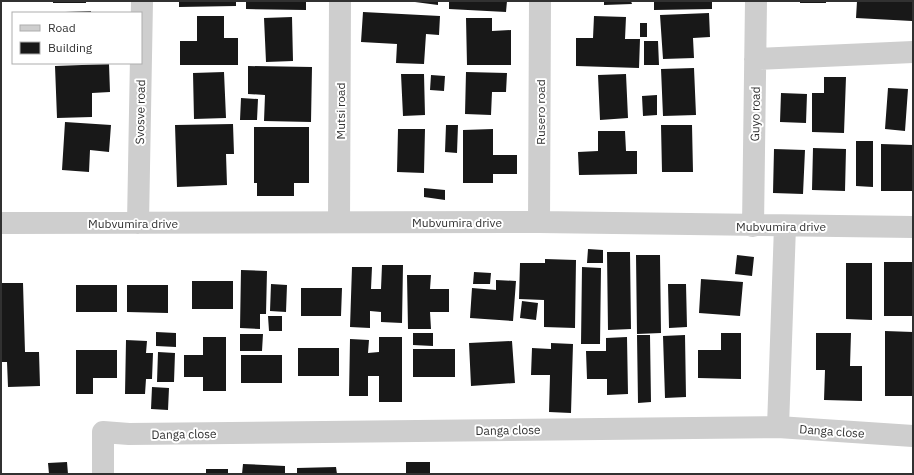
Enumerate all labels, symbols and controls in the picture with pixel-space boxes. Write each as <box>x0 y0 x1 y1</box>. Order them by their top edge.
legend <box>12 12 142 64</box>
text: Road <box>48 20 76 35</box>
text: Building <box>48 40 93 55</box>
street label: Svosve road <box>132 79 148 145</box>
street label: Rusero road <box>533 79 548 145</box>
street label: Mutsi road <box>333 83 348 139</box>
street label: Guyo road <box>747 86 763 142</box>
street label: Mubvumira drive <box>412 215 502 230</box>
street label: Mubvumira drive <box>88 216 178 231</box>
street label: Mubvumira drive <box>736 219 826 234</box>
street label: Danga close <box>799 421 865 441</box>
street label: Danga close <box>475 422 541 438</box>
street label: Danga close <box>151 426 217 442</box>

